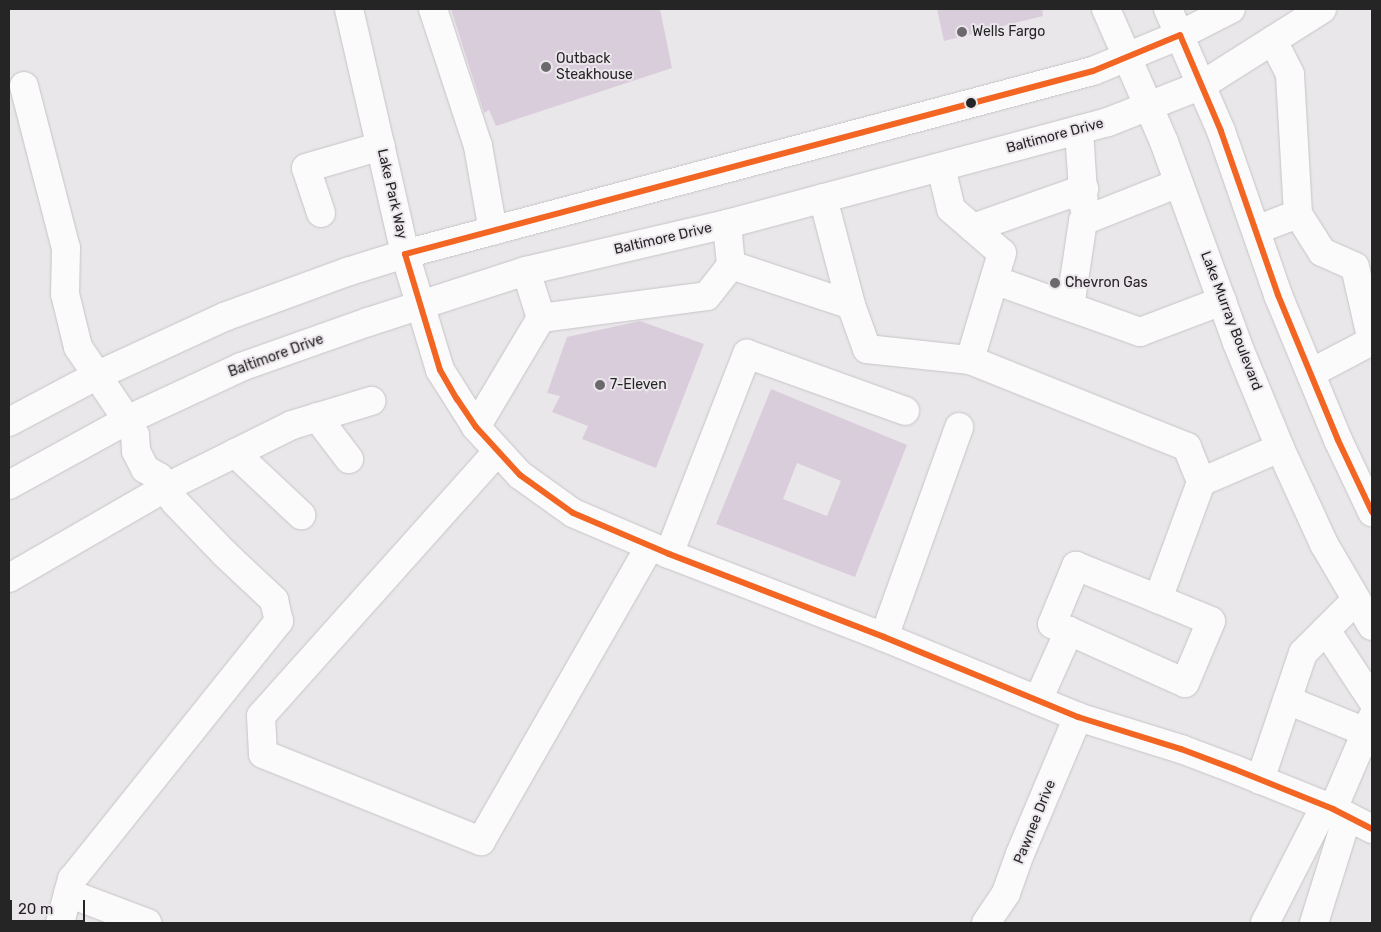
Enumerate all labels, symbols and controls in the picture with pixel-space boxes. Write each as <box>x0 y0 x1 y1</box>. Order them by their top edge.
place label: Wells Fargo <box>972 24 1045 40</box>
marker: Wells Fargo <box>956 26 968 38</box>
place label: Outback Steakhouse <box>556 51 633 84</box>
marker: Outback Steakhouse <box>540 61 552 73</box>
unlabelled marker <box>966 98 976 108</box>
street label: Baltimore Drive <box>1005 115 1105 157</box>
street label: Lake Park Way <box>373 147 411 241</box>
street label: Baltimore Drive <box>612 220 714 258</box>
street label: Lake Murray Boulevard <box>1197 249 1265 393</box>
place label: Chevron Gas <box>1065 275 1148 291</box>
marker: Chevron Gas <box>1049 277 1061 289</box>
street label: Baltimore Drive <box>226 331 326 381</box>
place label: 7-Eleven <box>610 377 667 393</box>
marker: 7-Eleven <box>594 379 606 391</box>
street label: Pawnee Drive <box>1011 778 1059 866</box>
scale bar <box>12 890 88 922</box>
text: 20 m <box>18 900 53 918</box>

